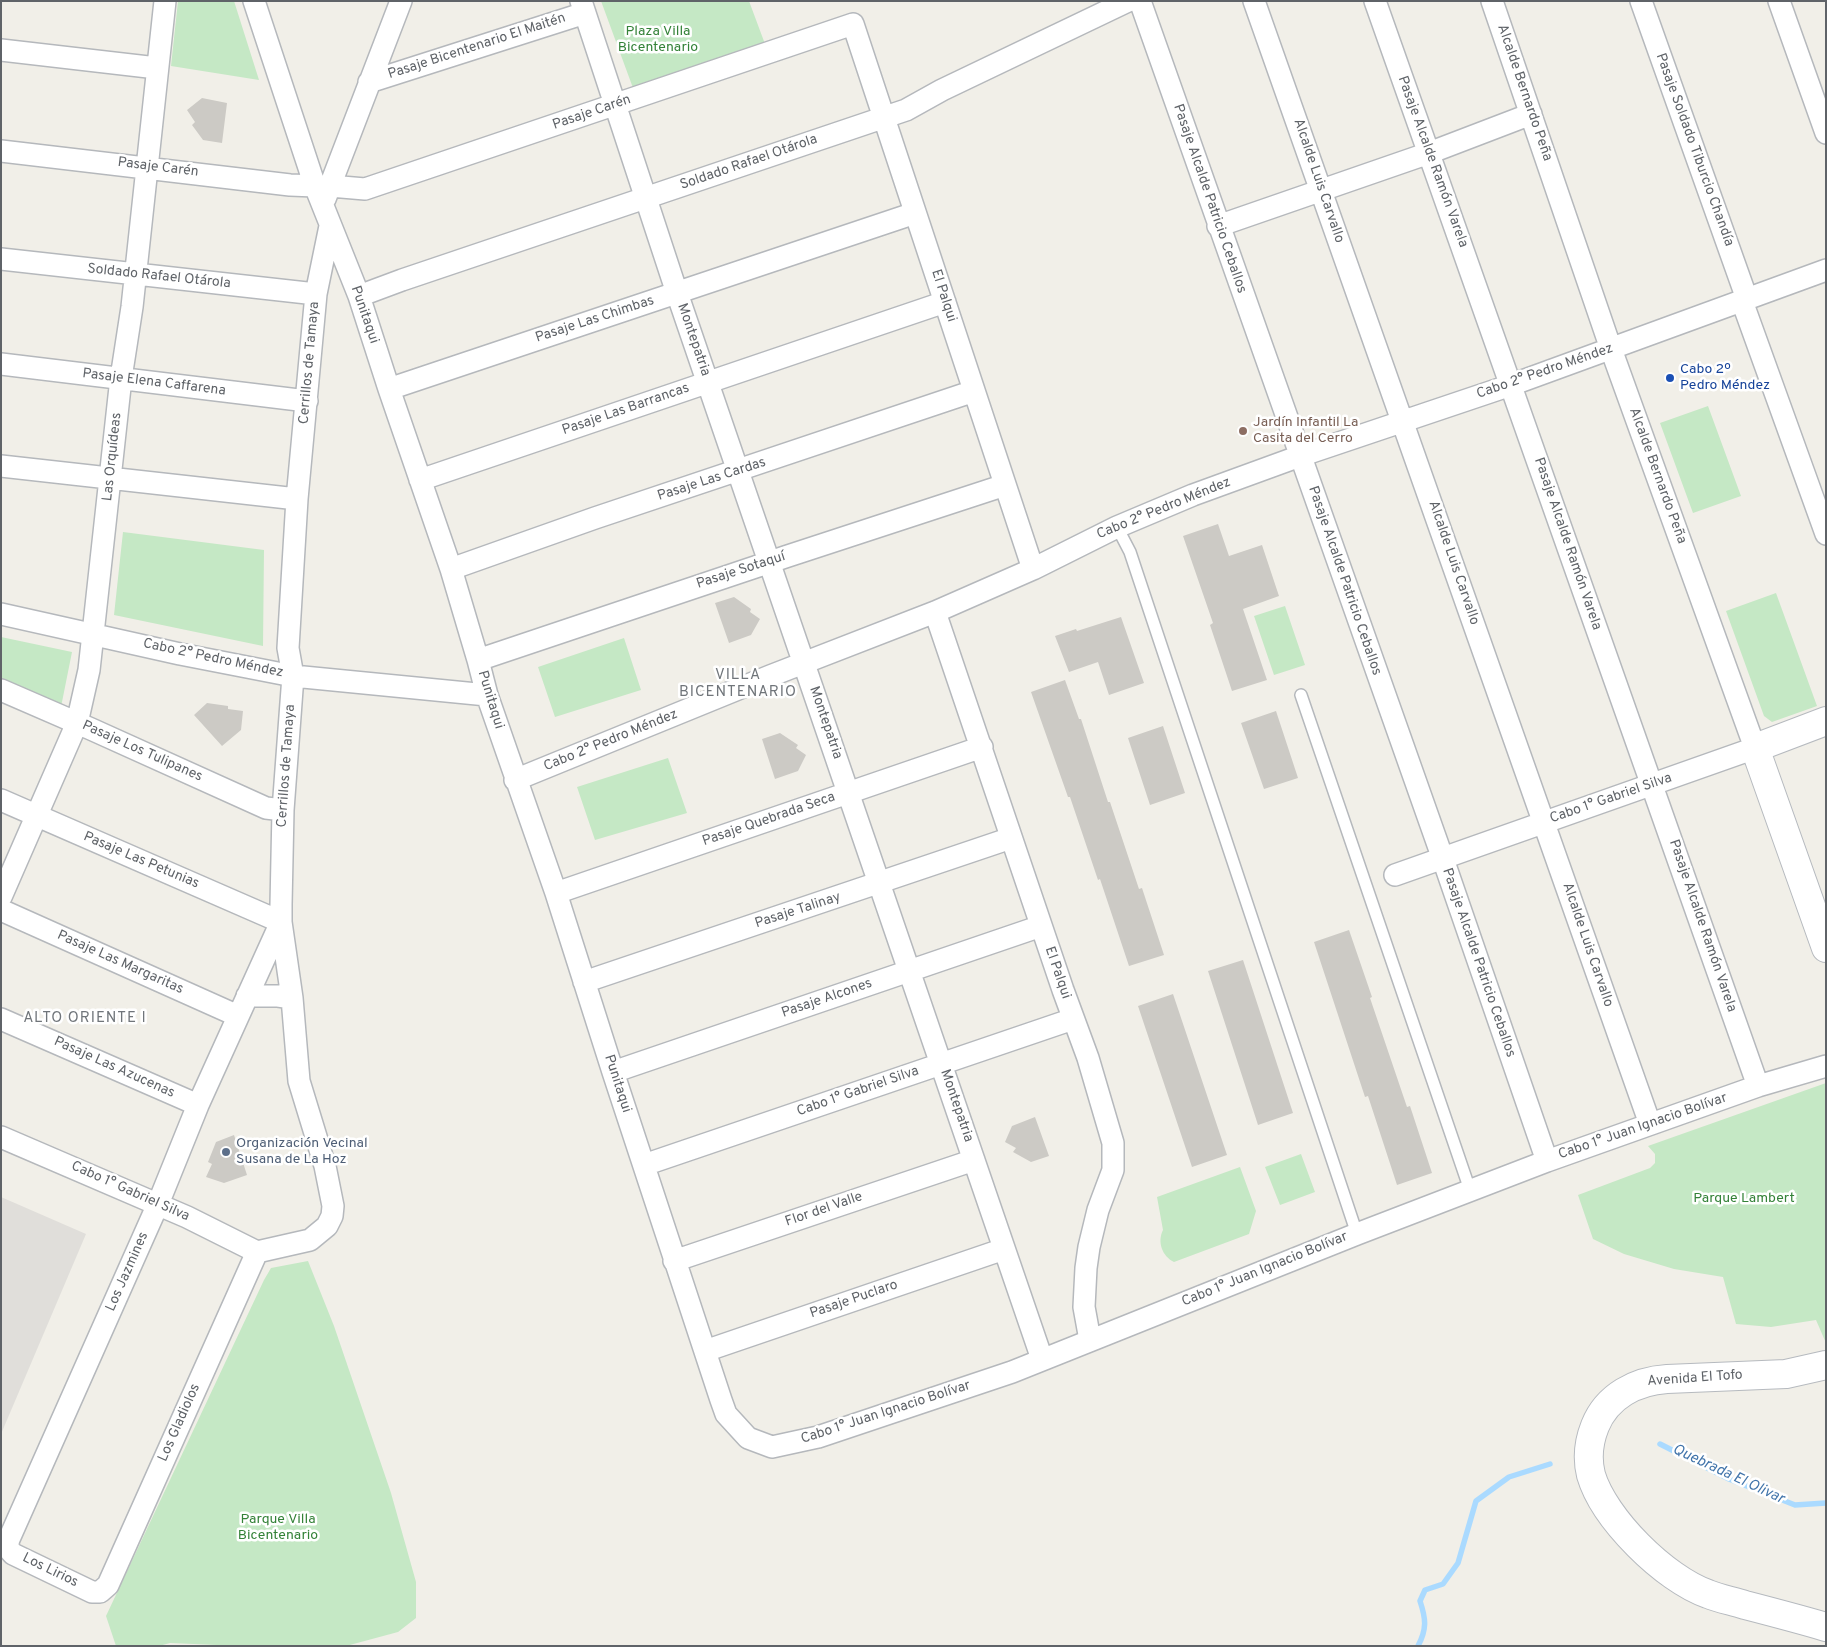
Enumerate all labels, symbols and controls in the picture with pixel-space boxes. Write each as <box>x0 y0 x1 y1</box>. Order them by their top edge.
street label: Pasaje Bicentenario El Maitén <box>386 10 568 84</box>
street label: Alcalde Bernardo Peña <box>1493 22 1555 164</box>
park label: Plaza Villa Bicentenario <box>618 24 698 56</box>
street label: Pasaje Soldado Tiburcio Chandía <box>1651 51 1737 249</box>
street label: Pasaje Alcalde Ramón Varela <box>1393 74 1471 250</box>
street label: Pasaje Carén <box>551 92 633 134</box>
street label: Pasaje Alcalde Patricio Ceballos <box>1169 102 1249 296</box>
street label: Alcalde Luis Carvallo <box>1289 117 1347 245</box>
street label: Soldado Rafael Otárola <box>678 132 820 194</box>
street label: Pasaje Carén <box>116 155 200 181</box>
street label: Soldado Rafael Otárola <box>86 261 232 293</box>
street label: El Palqui <box>927 268 959 324</box>
street label: Punitaqui <box>346 284 382 346</box>
street label: Pasaje Las Chimbas <box>533 293 657 347</box>
street label: Cerrillos de Tamaya <box>296 301 324 425</box>
street label: Montepatria <box>673 301 713 379</box>
street label: Cabo 2° Pedro Méndez <box>1475 341 1615 403</box>
place label: Cabo 2º Pedro Méndez <box>1680 362 1770 394</box>
street label: Pasaje Elena Caffarena <box>81 366 227 400</box>
marker: Cabo 2º Pedro Méndez <box>1664 372 1676 384</box>
street label: Pasaje Las Barrancas <box>560 380 692 440</box>
street label: Alcalde Bernardo Peña <box>1625 406 1689 546</box>
street label: Las Orquídeas <box>100 412 126 502</box>
place label: Jardín Infantil La Casita del Cerro <box>1253 415 1358 448</box>
marker: Jardín Infantil La Casita del Cerro <box>1237 425 1249 437</box>
street label: Pasaje Las Cardas <box>656 455 768 505</box>
street label: Pasaje Alcalde Ramón Varela <box>1530 456 1604 632</box>
street label: Cabo 2° Pedro Méndez <box>1094 474 1234 544</box>
street label: Pasaje Alcalde Patricio Ceballos <box>1304 484 1384 678</box>
street label: Alcalde Luis Carvallo <box>1424 499 1482 627</box>
street label: Pasaje Sotaquí <box>694 549 788 593</box>
street label: Cabo 2° Pedro Méndez <box>141 636 285 682</box>
district label: VILLA BICENTENARIO <box>678 667 798 702</box>
street label: Punitaqui <box>473 669 507 731</box>
street label: Montepatria <box>805 684 845 762</box>
street label: Cerrillos de Tamaya <box>274 704 300 828</box>
street label: Cabo 2° Pedro Méndez <box>541 706 681 776</box>
street label: Pasaje Los Tulipanes <box>79 718 205 786</box>
street label: Cabo 1° Gabriel Silva <box>1548 770 1674 828</box>
street label: Pasaje Quebrada Seca <box>700 789 838 851</box>
street label: Pasaje Las Petunias <box>81 829 201 893</box>
street label: Pasaje Alcalde Ramón Varela <box>1665 838 1739 1014</box>
street label: Pasaje Alcalde Patricio Ceballos <box>1438 866 1518 1060</box>
street label: Alcalde Luis Carvallo <box>1558 881 1616 1009</box>
street label: Pasaje Talinay <box>753 889 843 933</box>
street label: Pasaje Las Margaritas <box>54 928 186 998</box>
street label: El Palqui <box>1040 945 1074 1001</box>
street label: Pasaje Alcones <box>780 976 874 1022</box>
district label: ALTO ORIENTE I <box>21 1010 149 1028</box>
street label: Pasaje Las Azucenas <box>51 1034 177 1102</box>
street label: Punitaqui <box>600 1053 634 1115</box>
street label: Cabo 1° Gabriel Silva <box>795 1063 921 1121</box>
street label: Montepatria <box>936 1067 976 1145</box>
street label: Cabo 1° Juan Ignacio Bolívar <box>1556 1090 1730 1164</box>
place label: Organización Vecinal Susana de La Hoz <box>236 1136 368 1168</box>
marker: Organización Vecinal Susana de La Hoz <box>220 1146 232 1158</box>
street label: Cabo 1° Gabriel Silva <box>68 1158 192 1226</box>
street label: Flor del Valle <box>783 1189 865 1231</box>
park label: Parque Lambert <box>1693 1191 1795 1207</box>
street label: Cabo 1° Juan Ignacio Bolívar <box>1180 1229 1350 1311</box>
street label: Los Jazmines <box>103 1230 153 1314</box>
street label: Pasaje Puclaro <box>808 1277 900 1323</box>
street label: Avenida El Tofo <box>1647 1367 1743 1391</box>
street label: Cabo 1° Juan Ignacio Bolívar <box>799 1378 973 1448</box>
street label: Los Gladiolos <box>155 1382 205 1464</box>
water label: Quebrada El Olivar <box>1669 1441 1787 1509</box>
park label: Parque Villa Bicentenario <box>238 1512 318 1544</box>
street label: Los Lirios <box>19 1550 81 1592</box>

